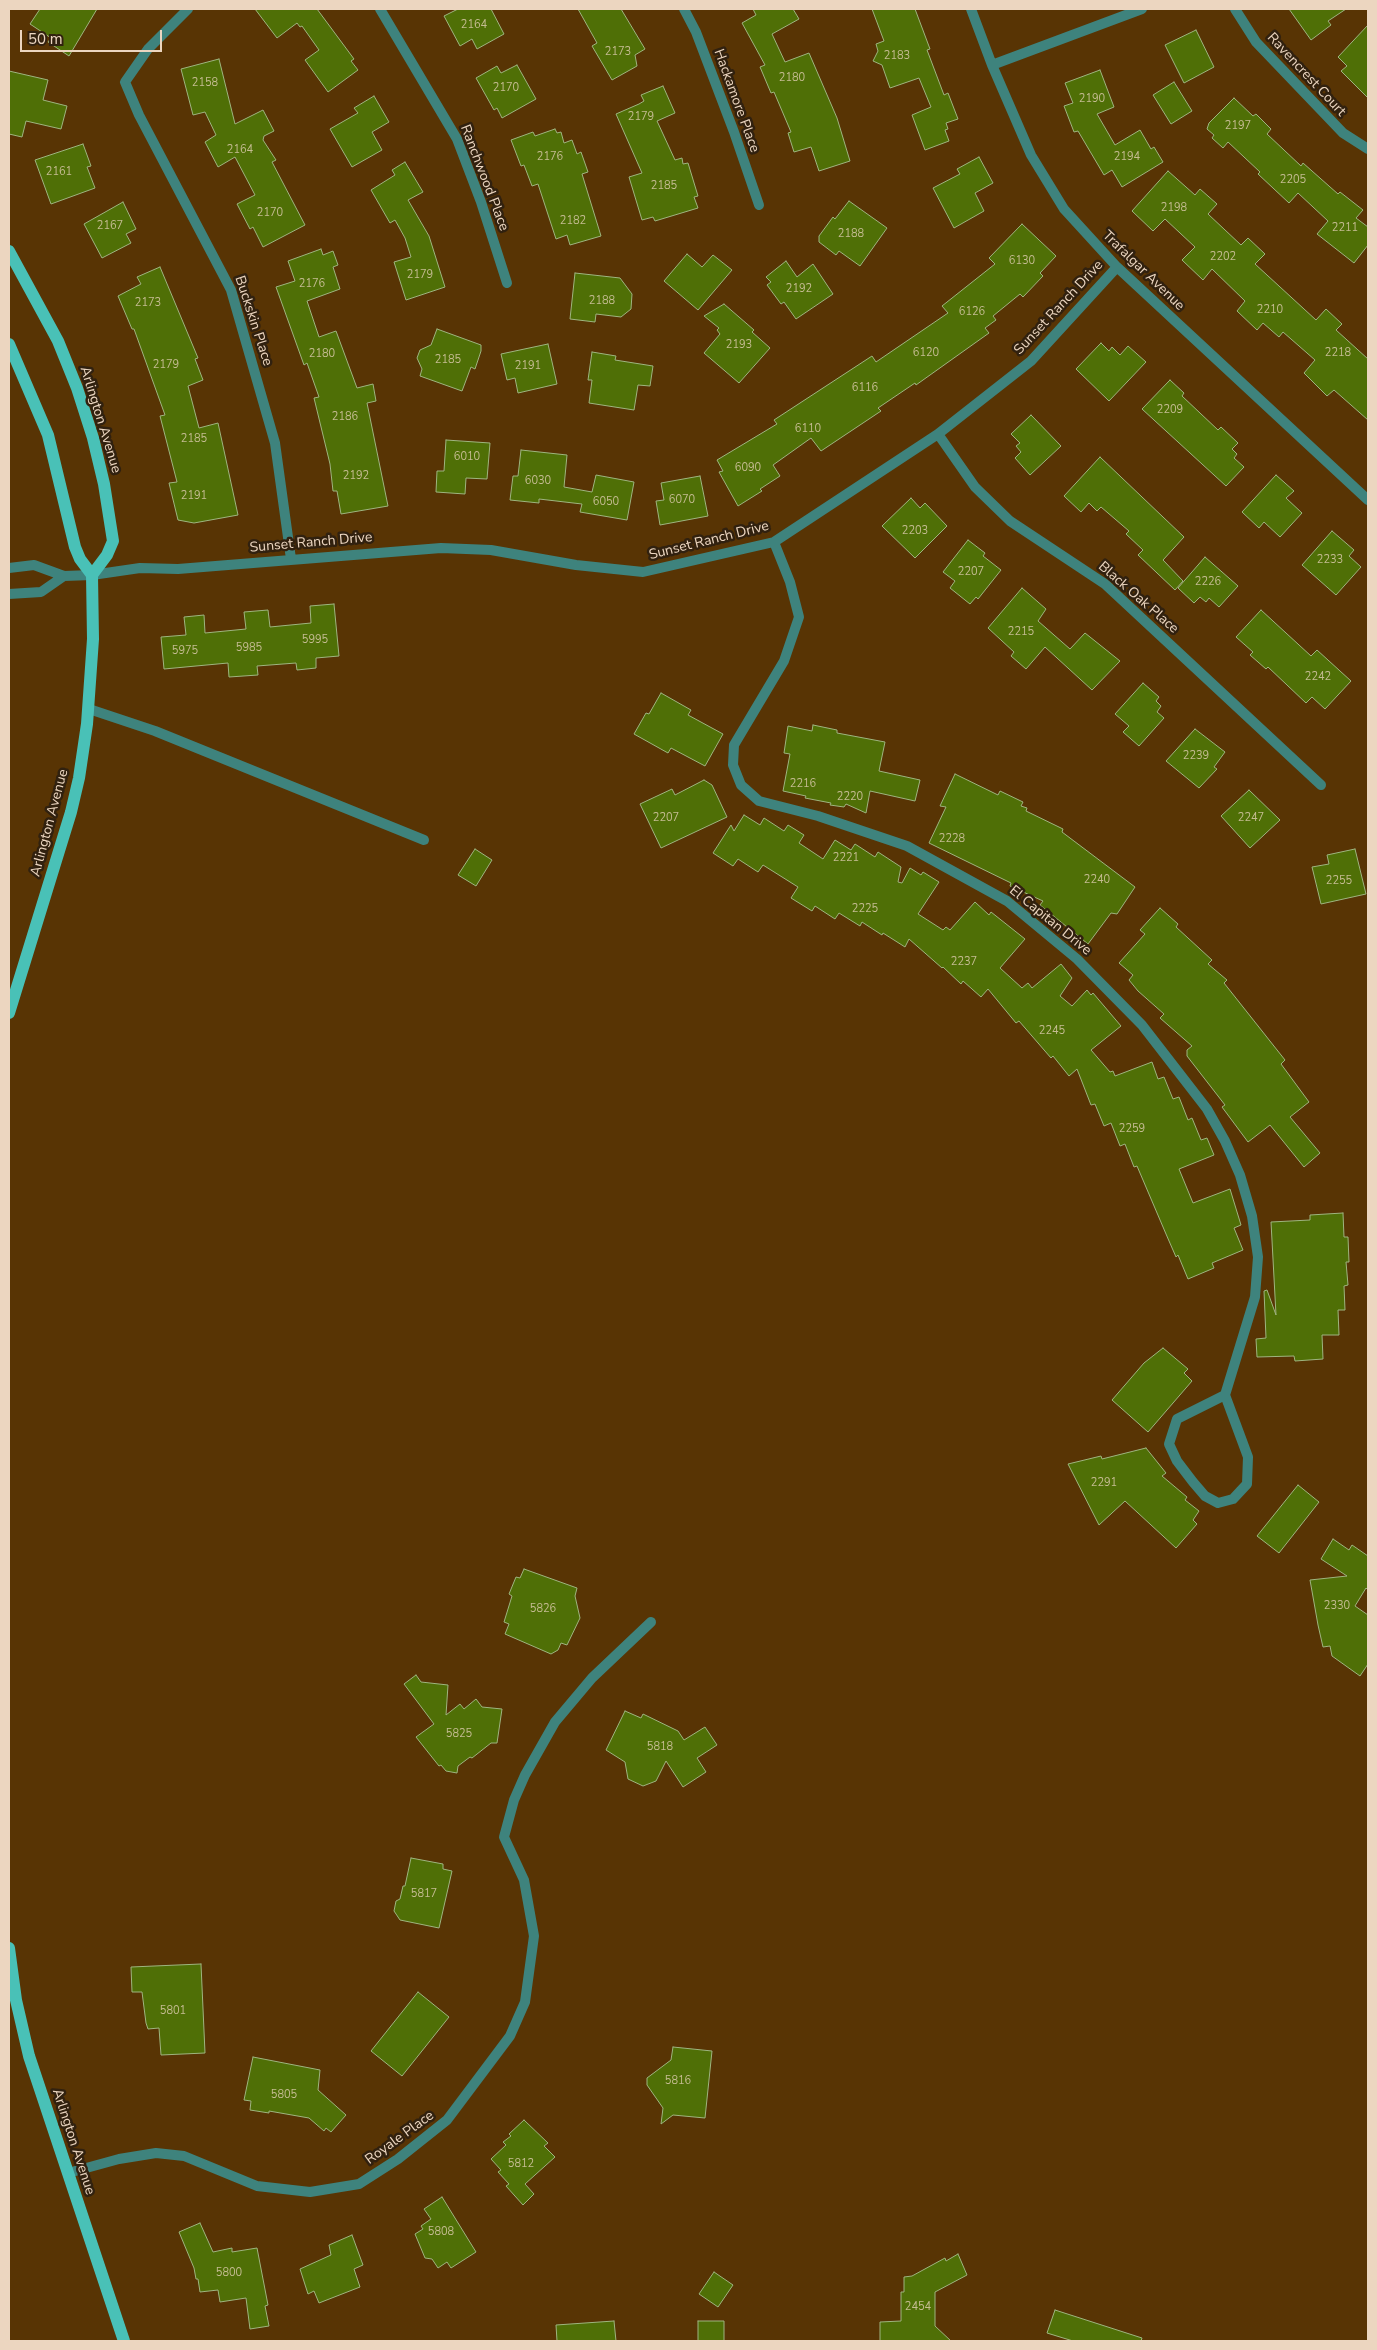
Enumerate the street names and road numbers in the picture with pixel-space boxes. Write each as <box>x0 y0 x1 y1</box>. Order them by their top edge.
street label: Ravencrest Court <box>1263 30 1349 120</box>
street label: Hackamore Place <box>709 47 763 155</box>
street label: Ranchwood Place <box>456 123 512 233</box>
street label: Trafalgar Avenue <box>1098 228 1188 314</box>
street label: Sunset Ranch Drive <box>1011 257 1107 359</box>
street label: Buckskin Place <box>231 274 275 368</box>
street label: Arlington Avenue <box>76 365 124 475</box>
street label: Sunset Ranch Drive <box>647 518 771 564</box>
street label: Sunset Ranch Drive <box>249 529 373 557</box>
street label: Black Oak Place <box>1094 559 1182 637</box>
street label: Arlington Avenue <box>28 767 72 879</box>
street label: El Capitan Drive <box>1005 883 1095 959</box>
street label: Arlington Avenue <box>48 2087 98 2197</box>
street label: Royale Place <box>362 2107 438 2169</box>

